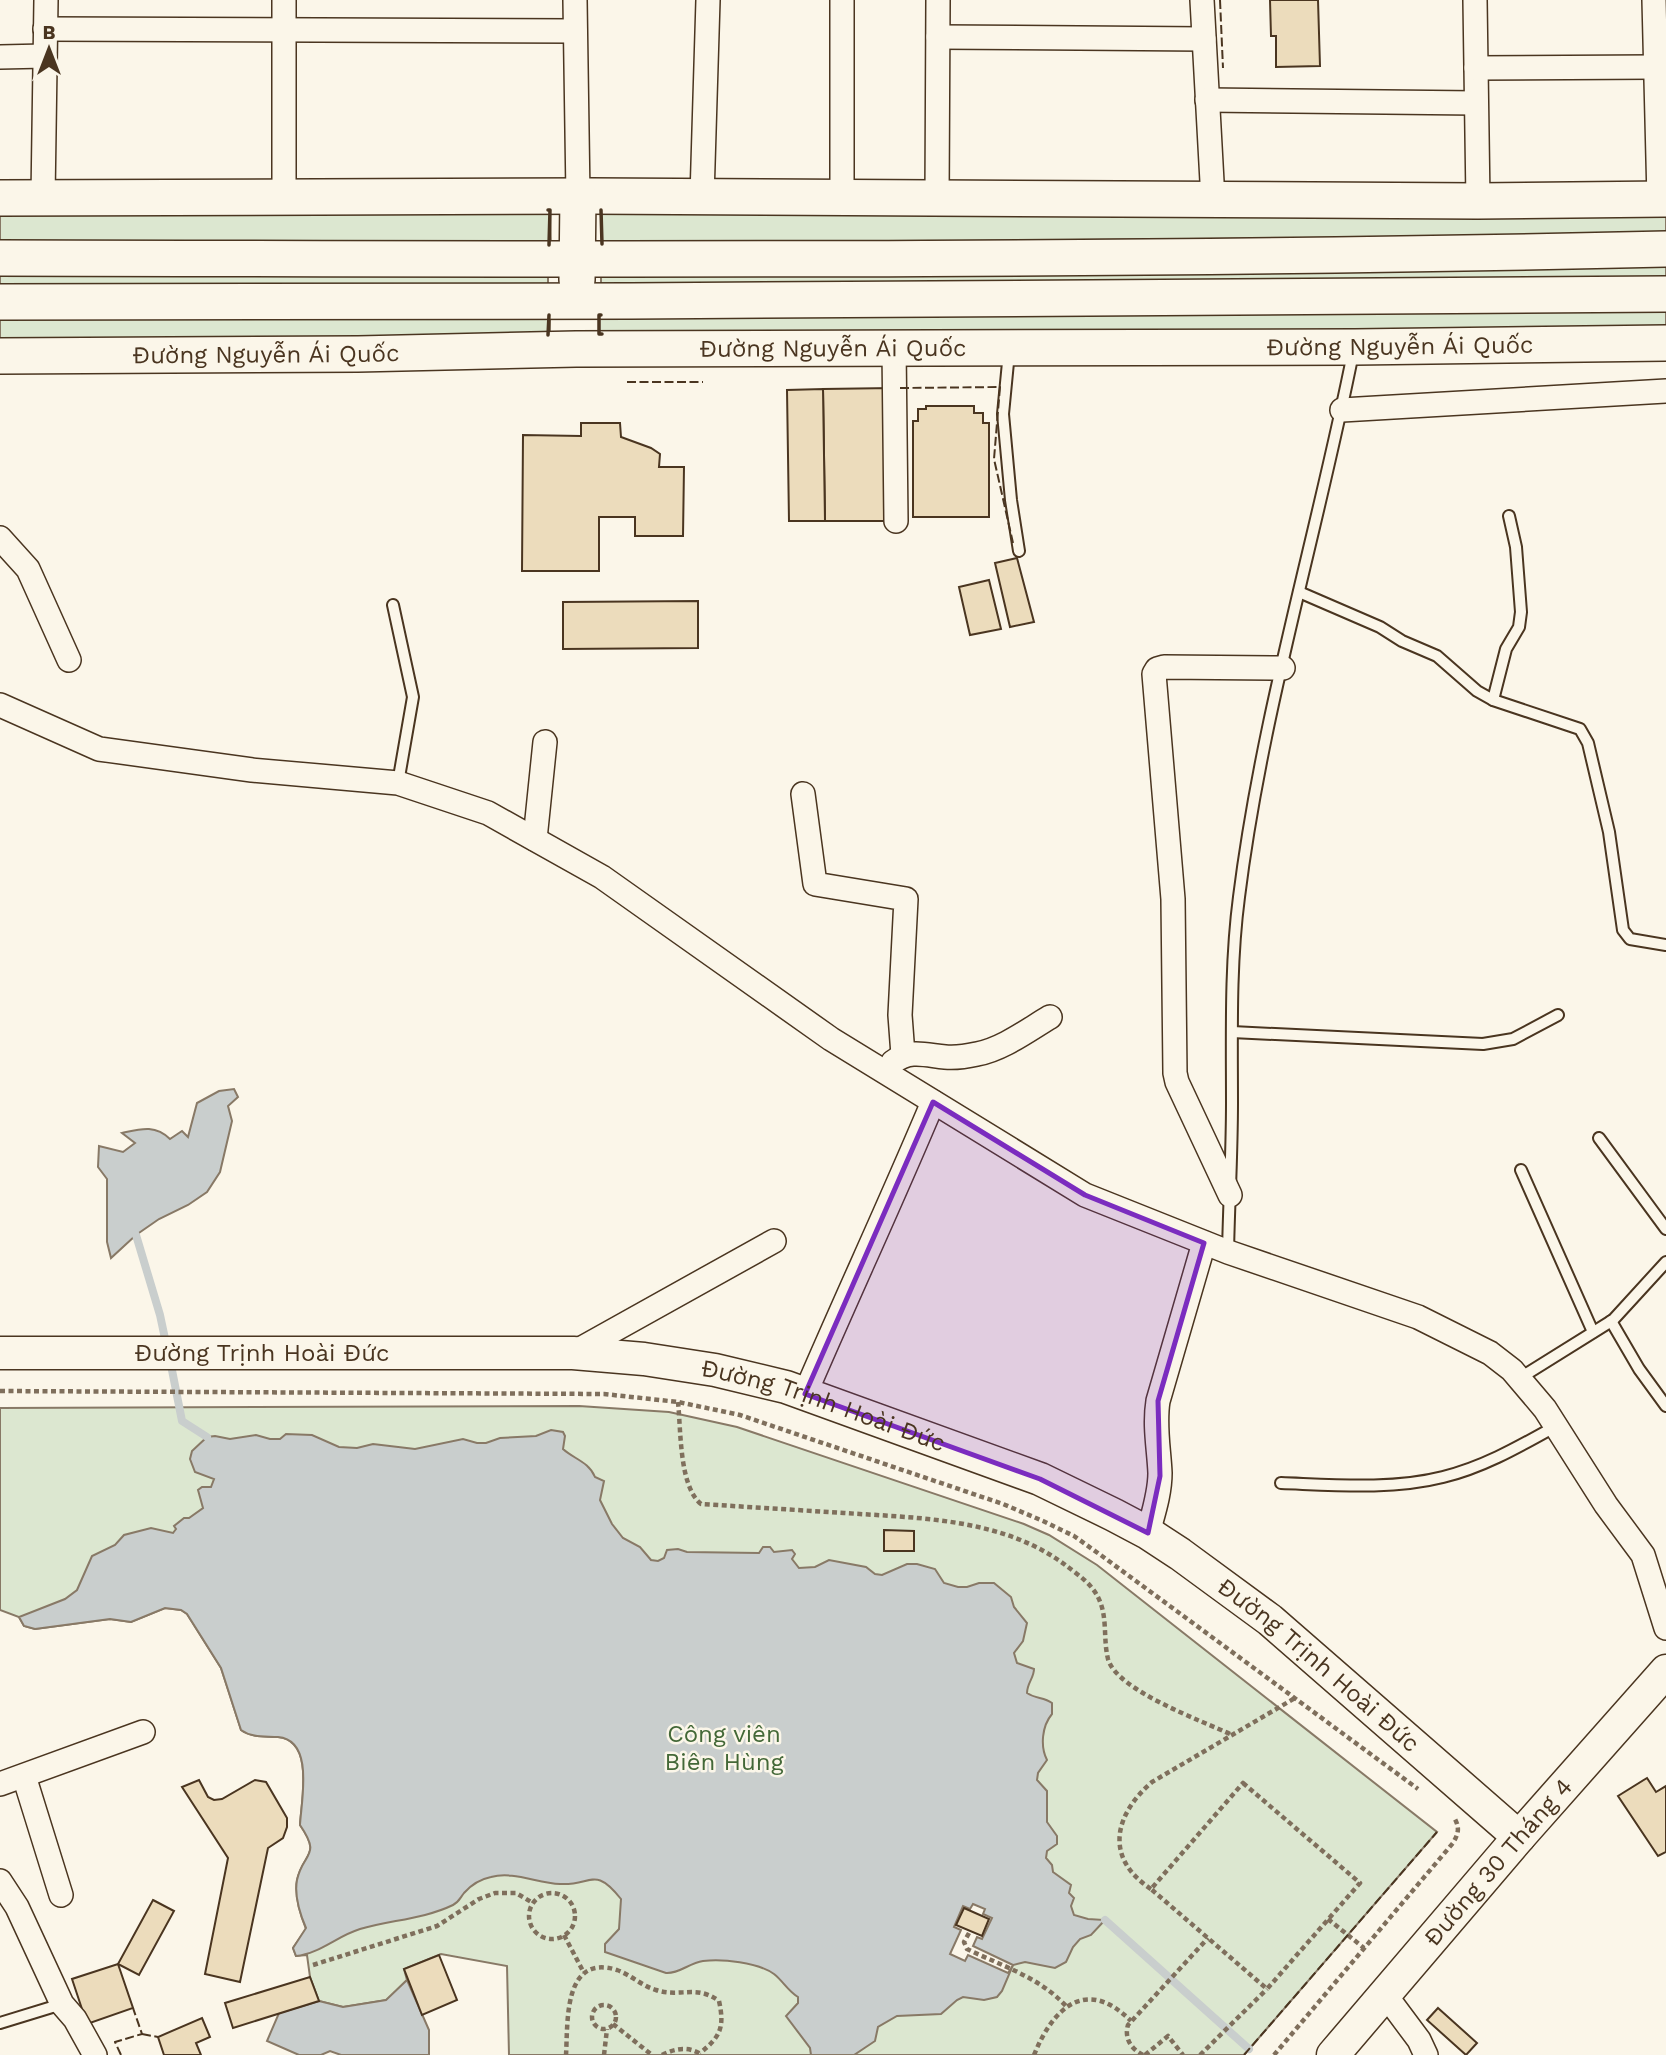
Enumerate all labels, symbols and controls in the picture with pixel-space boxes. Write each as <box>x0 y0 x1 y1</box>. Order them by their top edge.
north arrow <box>14 14 84 84</box>
text: B <box>43 21 56 44</box>
street label: Đường Nguyễn Ái Quốc <box>1266 331 1534 361</box>
street label: Đường Nguyễn Ái Quốc <box>699 334 967 363</box>
street label: Đường Nguyễn Ái Quốc <box>132 339 400 369</box>
street label: Đường Trịnh Hoài Đức <box>134 1339 390 1367</box>
street label: Đường Trịnh Hoài Đức <box>699 1354 949 1458</box>
street label: Đường Trịnh Hoài Đức <box>1212 1572 1425 1758</box>
park label: Công viên Biên Hùng <box>665 1720 784 1776</box>
street label: Đường 30 Tháng 4 <box>1418 1773 1578 1952</box>

